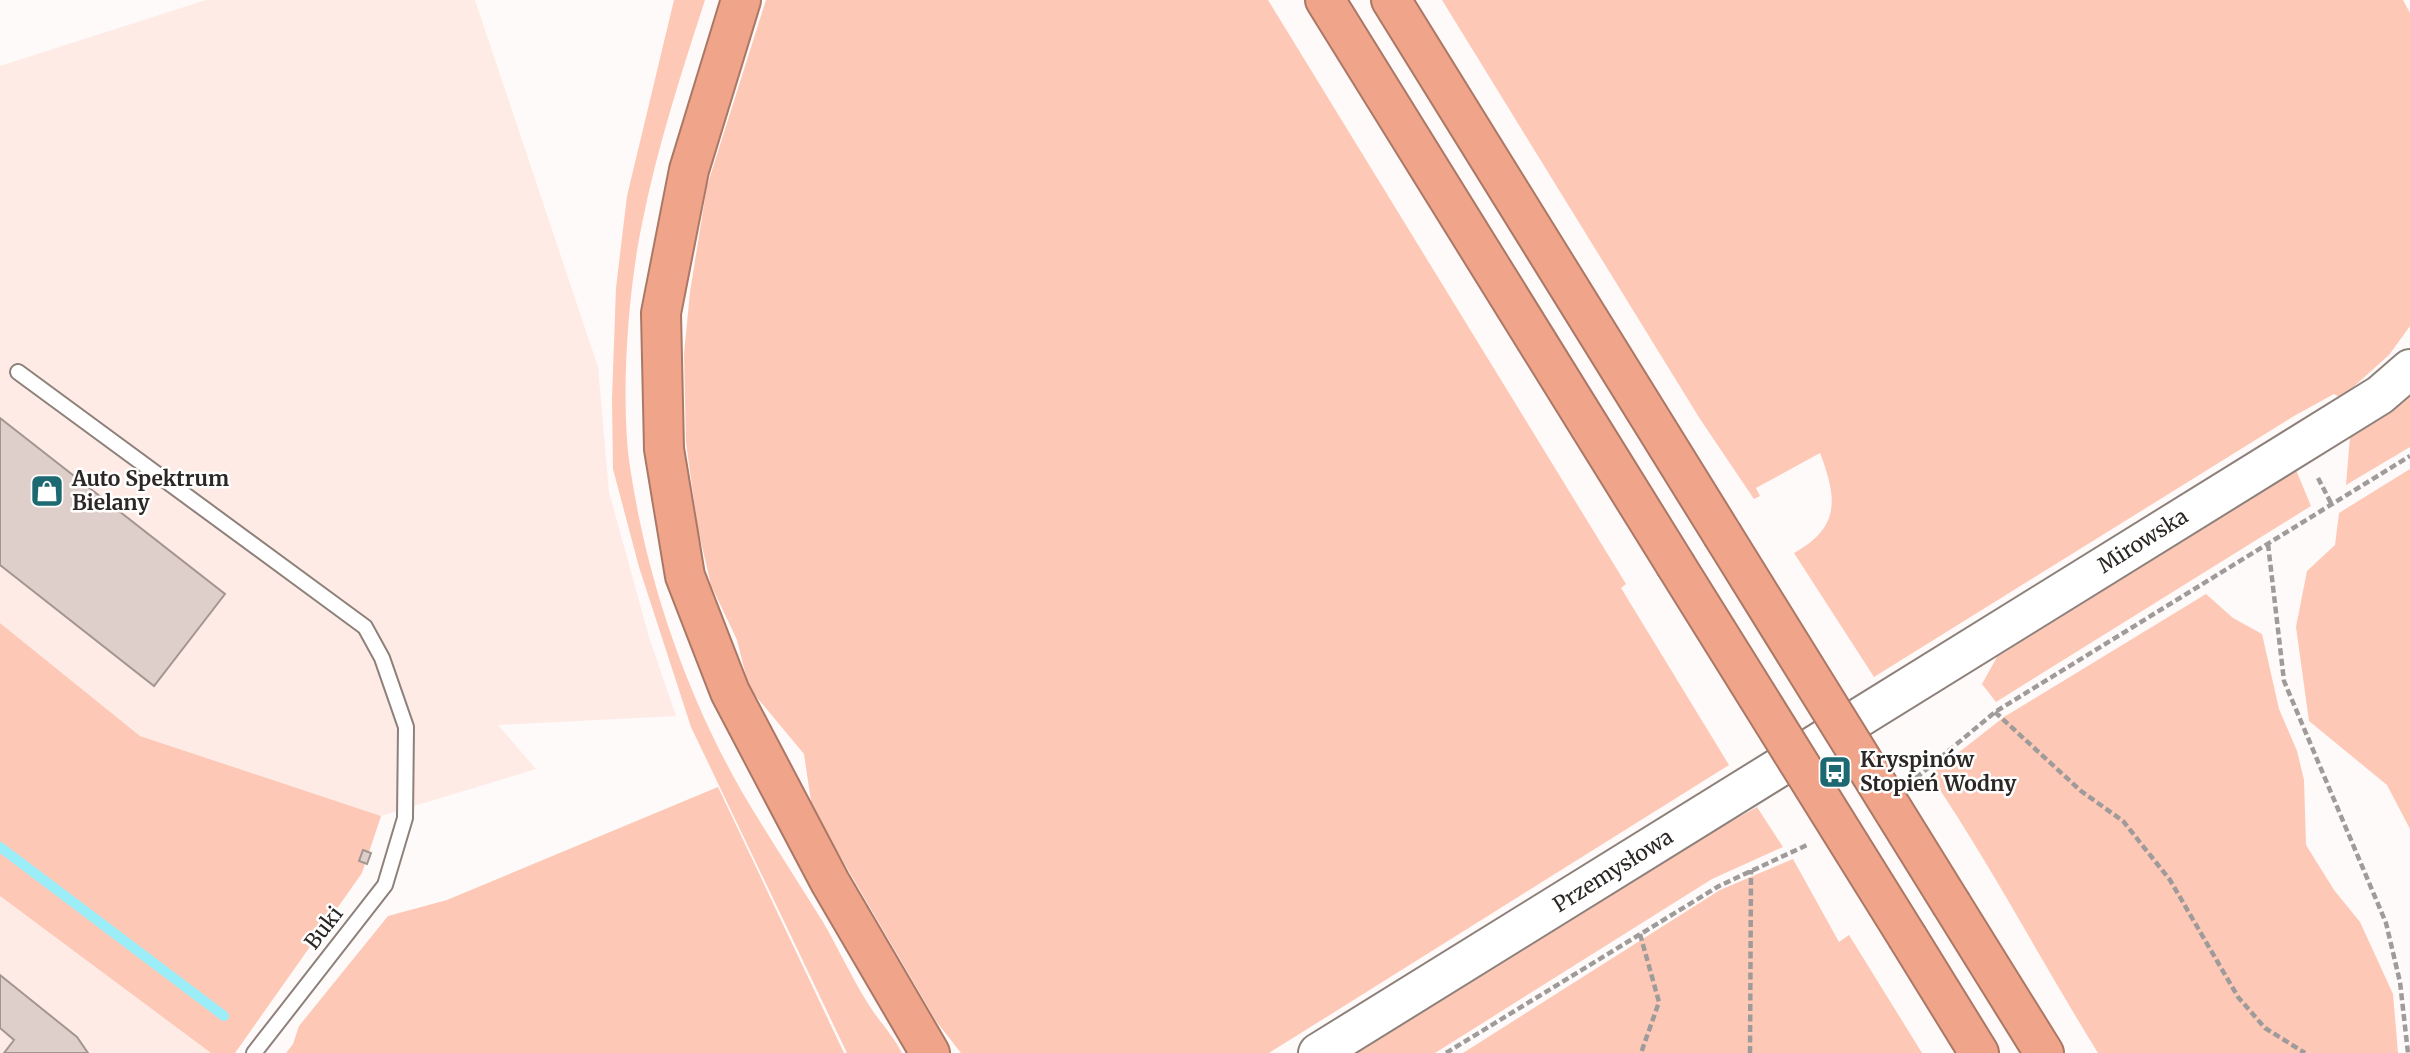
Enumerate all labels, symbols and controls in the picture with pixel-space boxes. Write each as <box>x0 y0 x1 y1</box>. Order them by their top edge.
place label: Auto Spektrum Bielany <box>71 465 229 516</box>
shop icon: Auto Spektrum Bielany <box>28 472 66 510</box>
street label: Mirowska <box>2093 502 2193 579</box>
place label: Kryspinów Stopień Wodny <box>1860 746 2017 797</box>
bus stop icon: Kryspinów Stopień Wodny <box>1816 753 1854 791</box>
street label: Przemysłowa <box>1548 823 1678 918</box>
street label: Buki <box>298 901 349 955</box>

